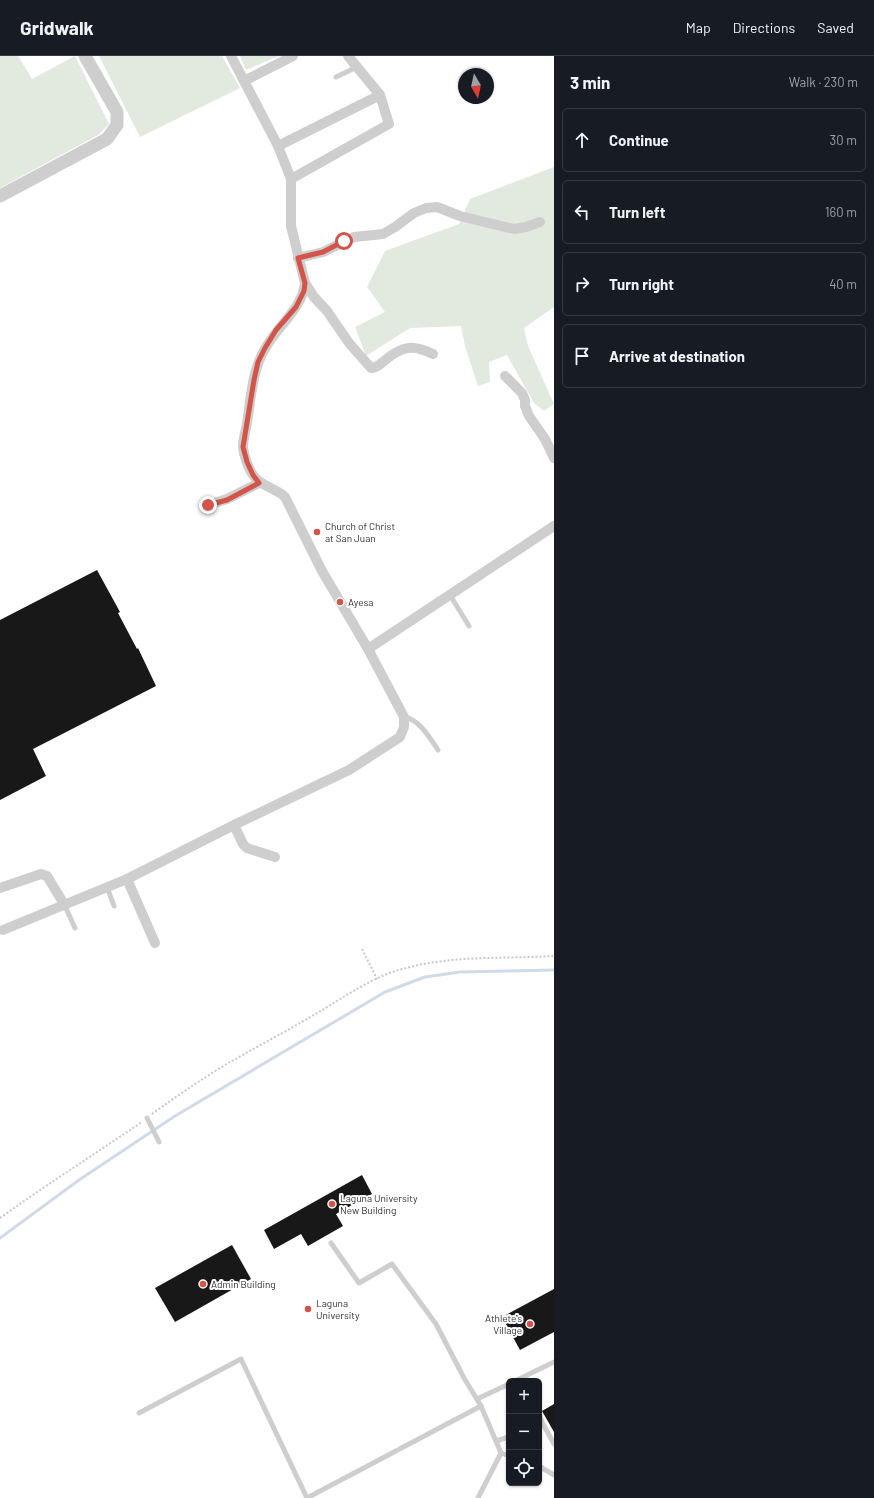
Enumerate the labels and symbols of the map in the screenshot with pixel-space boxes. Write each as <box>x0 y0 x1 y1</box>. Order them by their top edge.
north arrow <box>458 68 494 104</box>
route start <box>335 232 353 250</box>
route end <box>199 496 217 514</box>
place label: Church of Christ at San Juan <box>325 520 395 544</box>
marker: Church of Christ at San Juan <box>312 527 322 537</box>
place label: Ayesa <box>348 596 373 608</box>
marker: Ayesa <box>335 597 345 607</box>
place label: Laguna University New Building <box>340 1192 418 1216</box>
marker: Laguna University New Building <box>327 1199 337 1209</box>
place label: Admin Building <box>211 1278 276 1290</box>
marker: Admin Building <box>198 1279 208 1289</box>
place label: Laguna University <box>316 1297 360 1321</box>
marker: Laguna University <box>303 1304 313 1314</box>
place label: Athlete's Village <box>485 1312 522 1336</box>
marker: Athlete's Village <box>525 1319 535 1329</box>

